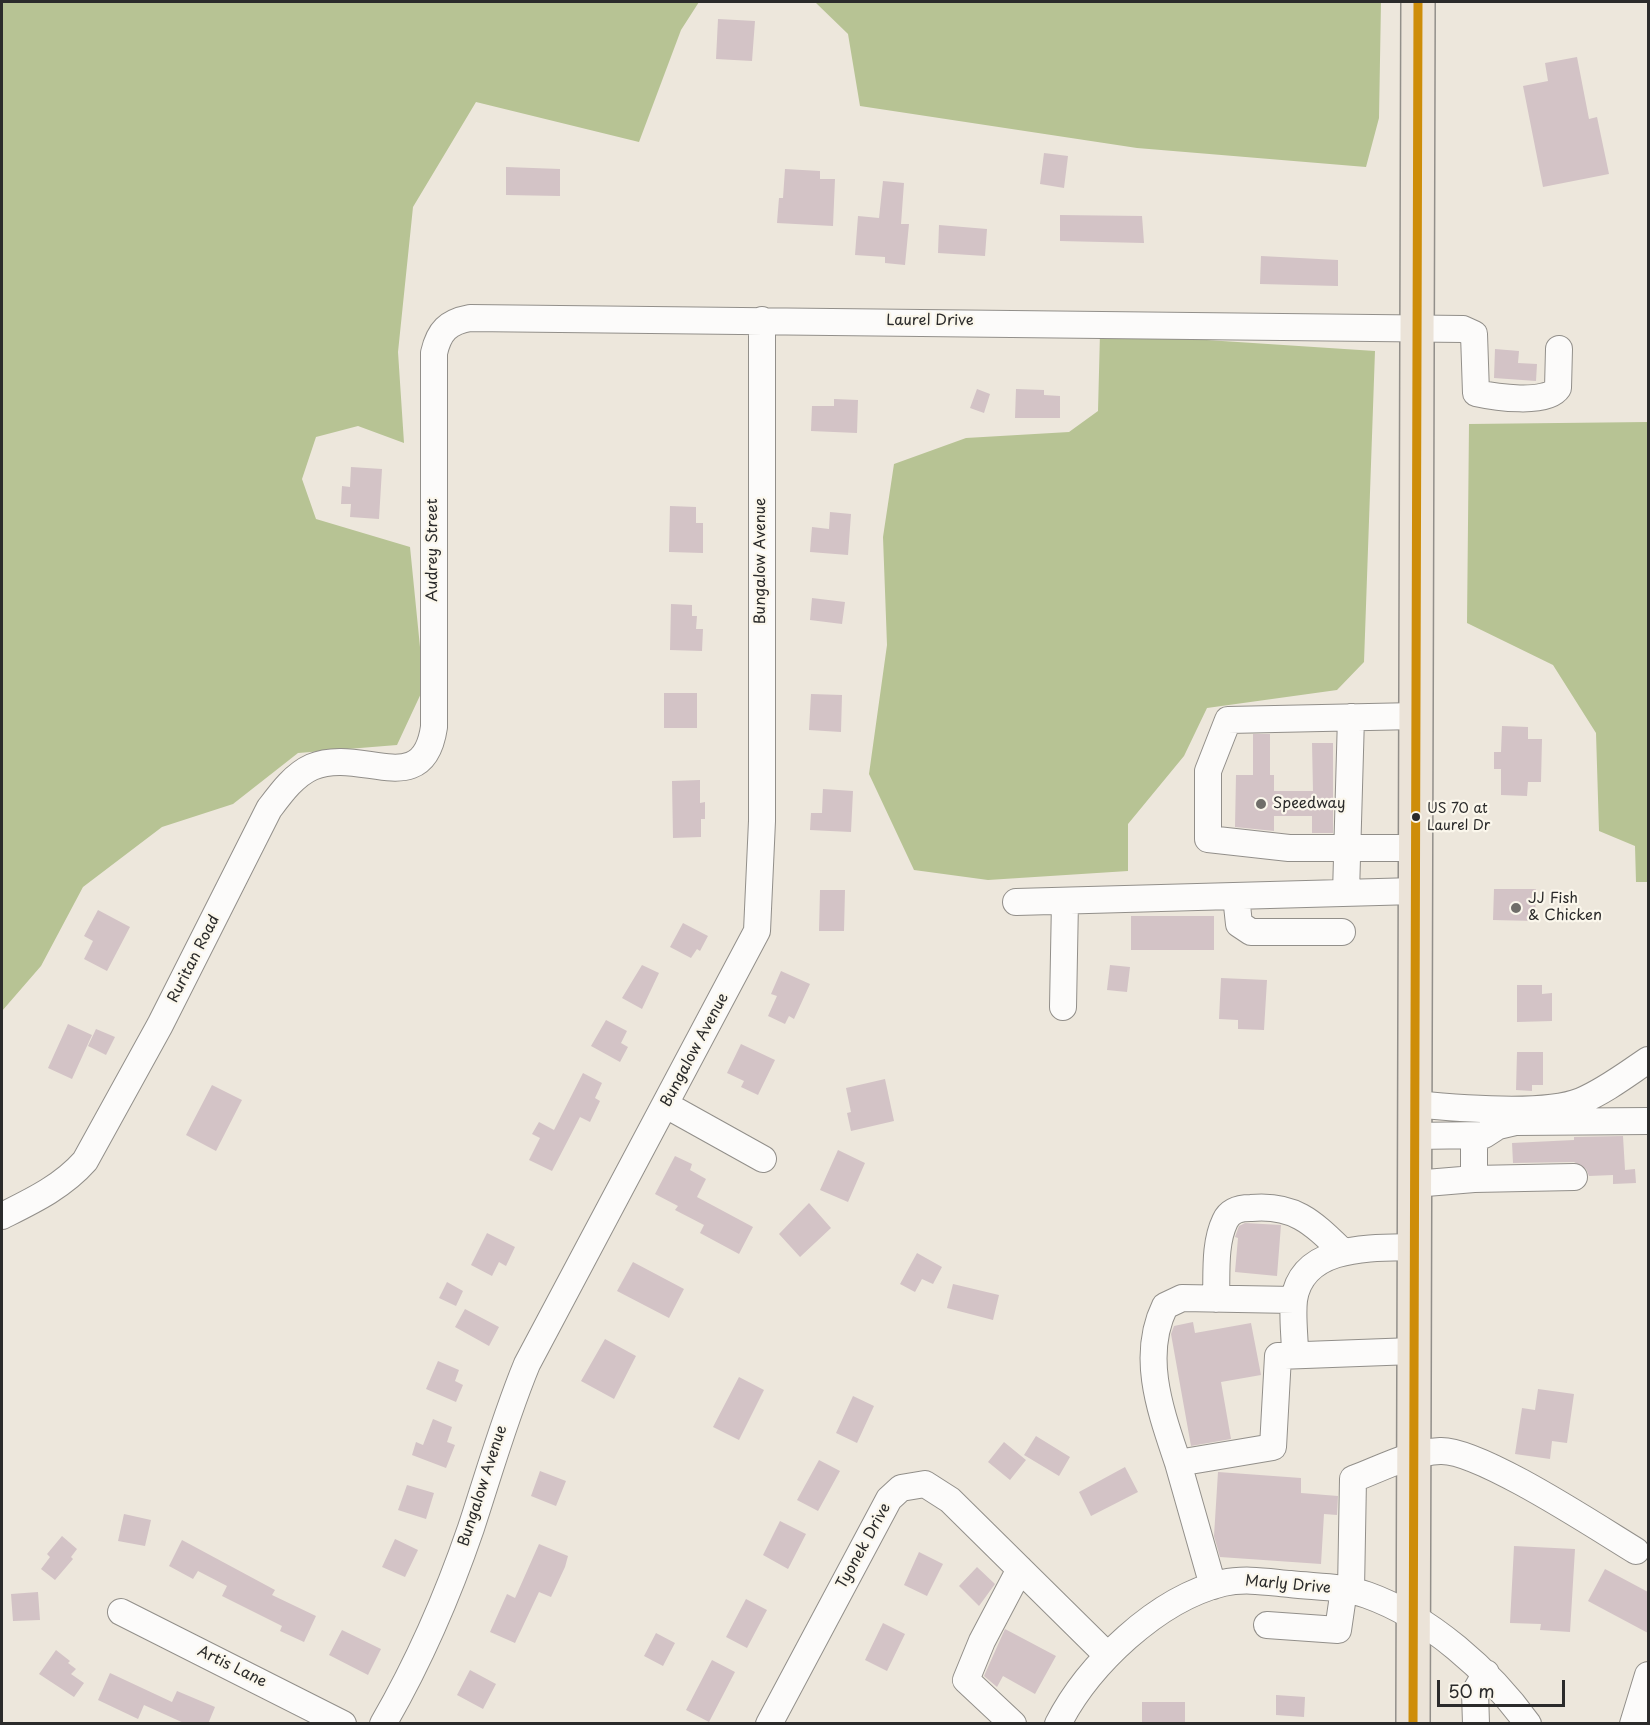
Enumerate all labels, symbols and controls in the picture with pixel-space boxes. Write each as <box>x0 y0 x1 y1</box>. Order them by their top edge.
street label: Laurel Drive <box>886 312 974 330</box>
street label: Audrey Street <box>424 498 442 602</box>
street label: Bungalow Avenue <box>752 498 770 624</box>
place label: Speedway <box>1273 795 1345 813</box>
marker: Speedway <box>1254 797 1268 811</box>
place label: US 70 at Laurel Dr <box>1427 801 1490 834</box>
marker: US 70 at Laurel Dr <box>1410 811 1422 823</box>
place label: JJ Fish & Chicken <box>1528 890 1602 925</box>
marker: JJ Fish & Chicken <box>1509 901 1523 915</box>
street label: Ruritan Road <box>164 912 224 1006</box>
street label: Bungalow Avenue <box>657 990 733 1110</box>
street label: Bungalow Avenue <box>455 1423 511 1549</box>
street label: Tyonek Drive <box>833 1500 895 1592</box>
street label: Marly Drive <box>1244 1572 1332 1598</box>
street label: Artis Lane <box>194 1643 270 1691</box>
scale bar <box>1440 1668 1568 1706</box>
text: 50 m <box>1448 1677 1495 1704</box>

